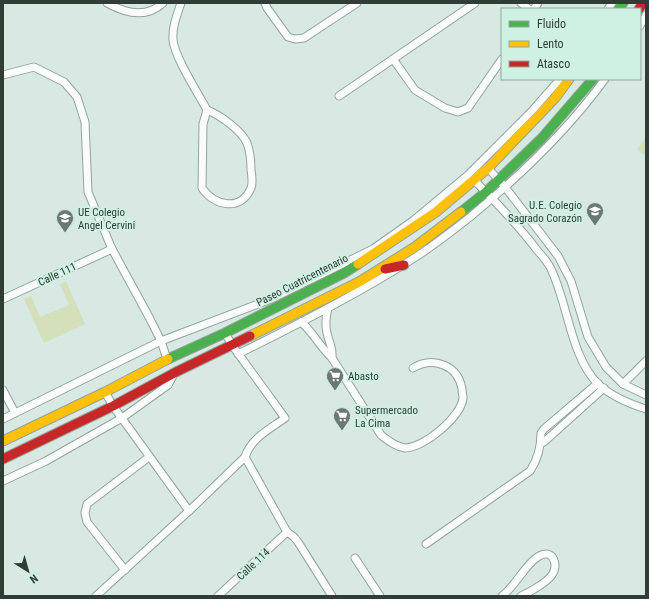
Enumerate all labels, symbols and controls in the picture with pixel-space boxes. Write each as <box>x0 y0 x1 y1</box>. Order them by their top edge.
legend <box>501 8 641 80</box>
text: Fluido <box>537 17 566 31</box>
text: Lento <box>537 37 564 51</box>
text: Atasco <box>537 57 570 71</box>
place label: U.E. Colegio Sagrado Corazón <box>508 199 582 225</box>
school or university icon: U.E. Colegio Sagrado Corazón <box>585 201 605 226</box>
place label: UE Colegio Angel Cervini <box>78 206 135 232</box>
school or university icon: UE Colegio Angel Cervini <box>55 208 75 233</box>
street label: Paseo Cuatricentenario <box>254 251 351 309</box>
street label: Calle 111 <box>36 260 78 289</box>
supermarket icon: Abasto <box>325 366 345 391</box>
place label: Abasto <box>348 370 379 383</box>
place label: Supermercado La Cima <box>355 404 418 430</box>
supermarket icon: Supermercado La Cima <box>332 406 352 431</box>
street label: Calle 114 <box>234 545 273 583</box>
north arrow <box>8 551 48 591</box>
text: N <box>27 571 40 586</box>

